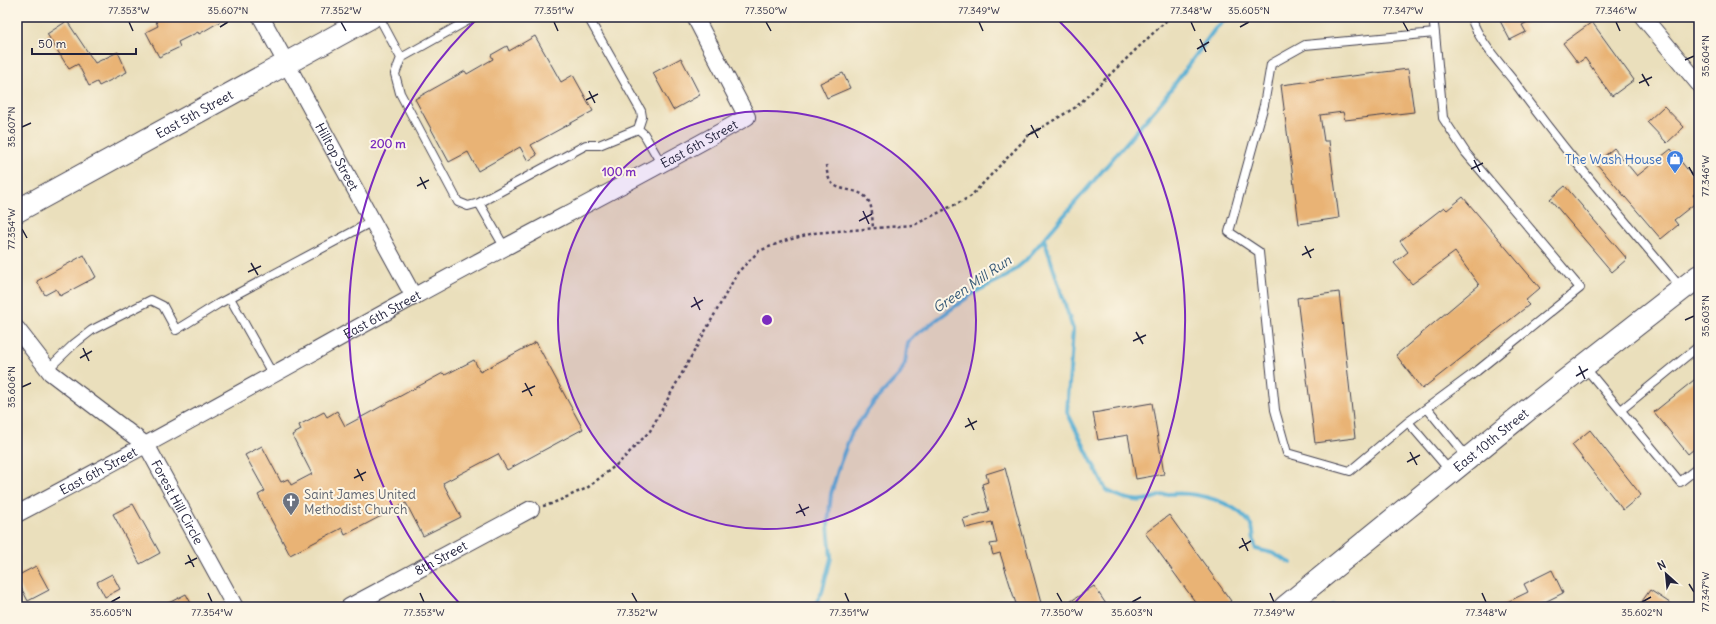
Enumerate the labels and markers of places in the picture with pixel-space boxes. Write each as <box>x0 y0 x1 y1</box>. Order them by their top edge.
shop icon: The Wash House <box>1665 149 1685 174</box>
place label: The Wash House <box>1565 151 1662 168</box>
centre of rings <box>760 313 774 327</box>
place label: Saint James United Methodist Church <box>304 486 416 518</box>
church icon: Saint James United Methodist Church <box>281 491 301 516</box>

